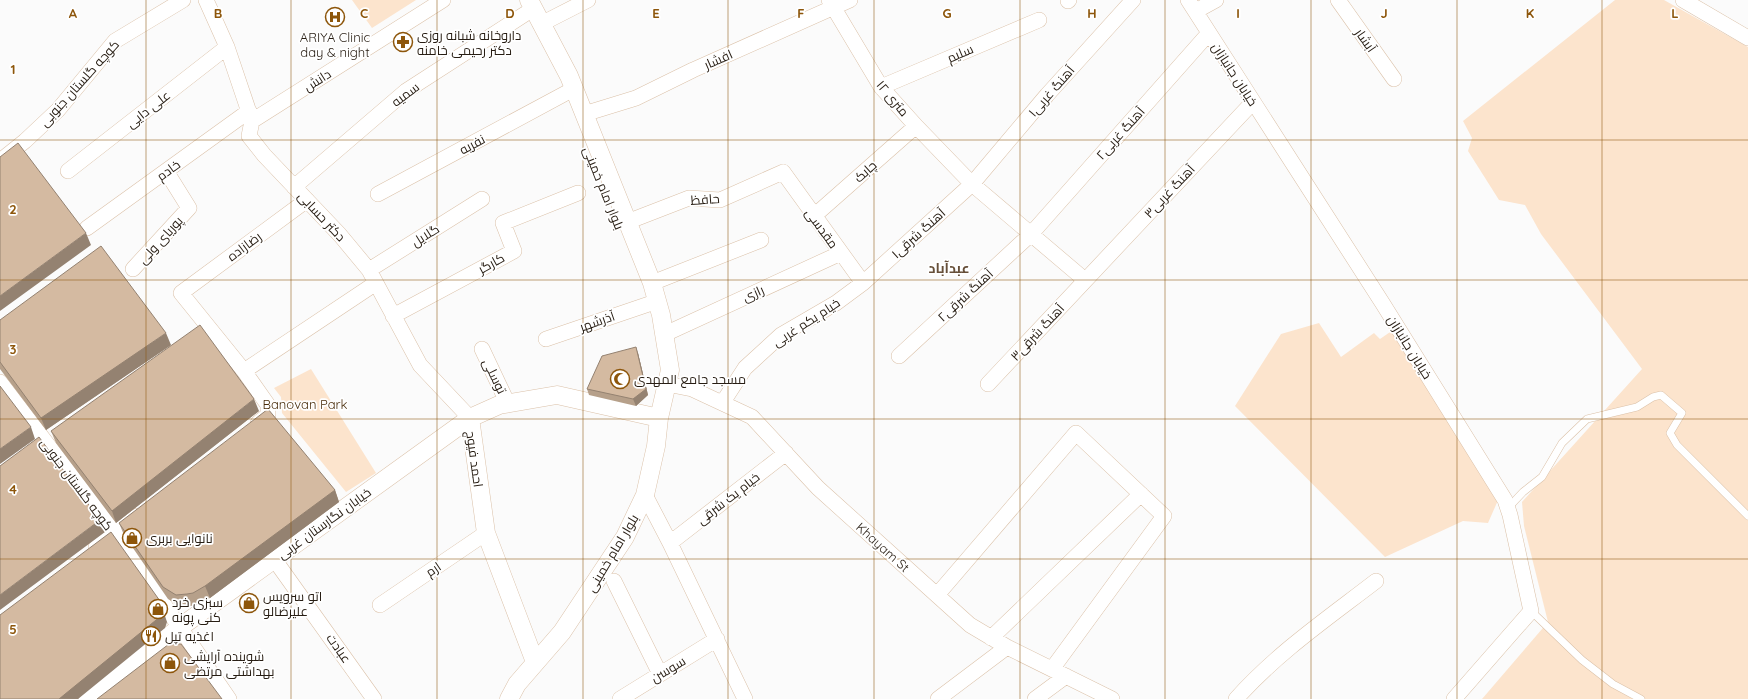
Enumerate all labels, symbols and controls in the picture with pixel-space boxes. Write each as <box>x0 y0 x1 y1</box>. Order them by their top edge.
text: A <box>69 5 78 21</box>
text: B <box>214 5 222 21</box>
text: C <box>360 5 368 21</box>
text: D <box>505 5 515 21</box>
text: E <box>652 5 660 21</box>
text: F <box>797 5 805 21</box>
text: G <box>942 5 952 21</box>
text: H <box>1087 5 1097 21</box>
text: I <box>1236 5 1240 21</box>
text: J <box>1380 5 1388 21</box>
text: K <box>1526 5 1535 21</box>
text: L <box>1671 5 1679 21</box>
hospital icon: ARIYA Clinic day & night <box>324 6 346 28</box>
street label: آبشار <box>1352 24 1380 55</box>
place label: داروخانه شبانه روزی دکتر رحیمی خامنه <box>417 27 521 58</box>
place label: ARIYA Clinic day & night <box>300 29 370 60</box>
pharmacy icon: داروخانه شبانه روزی دکتر رحیمی خامنه <box>392 31 414 53</box>
street label: کوچه گلستان جنوبی <box>36 36 124 131</box>
street label: خیابان جانبازان <box>1209 39 1261 109</box>
street label: سلیم <box>944 40 976 68</box>
street label: افشار <box>700 46 735 73</box>
text: 1 <box>10 61 16 77</box>
street label: آهنگ غربی۱ <box>1024 62 1078 120</box>
street label: دانش <box>300 65 334 95</box>
street label: ۱۲ متری <box>873 77 913 119</box>
street label: سمیه <box>388 78 422 110</box>
street label: علی دایی <box>123 87 173 131</box>
street label: آهنگ غربی۲ <box>1092 103 1148 163</box>
street label: نفریه <box>456 131 488 157</box>
street label: بلوار امام خمینی <box>578 144 628 233</box>
street label: خادم <box>153 156 184 186</box>
street label: چابک <box>850 157 881 187</box>
street label: آهنگ غربی۳ <box>1140 161 1198 221</box>
street label: دکتر حسابی <box>295 188 349 244</box>
street label: حافظ <box>690 190 720 208</box>
text: 2 <box>9 201 17 217</box>
street label: آهنگ شرقی۱ <box>888 204 949 261</box>
street label: مقدسی <box>802 205 842 251</box>
street label: پوریای ولی <box>134 212 188 269</box>
street label: گلایل <box>408 220 442 250</box>
street label: رضازاده <box>224 228 264 264</box>
street label: کارگر <box>474 249 507 277</box>
district label: عبدآباد <box>928 259 970 277</box>
street label: آهنگ شرقی۲ <box>934 265 996 325</box>
street label: رازی <box>740 281 766 305</box>
street label: خیام یکم غربی <box>769 294 844 351</box>
street label: آهنگ شرقی۳ <box>1007 300 1068 364</box>
street label: آذرشهر <box>576 307 617 335</box>
street label: خیابان جانبازان <box>1384 312 1436 382</box>
text: 3 <box>10 341 17 357</box>
street label: توسلی <box>480 356 511 397</box>
mosque icon: مسجد جامع المهدی <box>609 368 631 390</box>
place label: مسجد جامع المهدی <box>634 371 746 388</box>
park label: Banovan Park <box>263 396 348 412</box>
street label: احمد فیوج <box>462 430 487 488</box>
street label: کوچه گلستان جنوبی <box>36 435 117 534</box>
street label: خیام یک شرقی <box>693 468 764 529</box>
text: 4 <box>9 481 17 497</box>
street label: خیابان نگارستان غربی <box>274 484 374 562</box>
street label: بلوار امام خمینی <box>582 511 643 596</box>
street label: Khayam St <box>853 519 913 575</box>
shop icon: نانوایی بربری <box>121 527 143 549</box>
place label: نانوایی بربری <box>146 530 213 546</box>
street label: ارم <box>422 558 445 582</box>
place label: اتو سرویس علیرضالو <box>263 588 322 619</box>
shop icon: اتو سرویس علیرضالو <box>238 592 260 614</box>
place label: سبزی خرد کنی پونه <box>172 594 223 627</box>
shop icon: سبزی خرد کنی پونه <box>147 598 169 620</box>
text: 5 <box>9 621 17 637</box>
restaurant icon: اغذیه تپل <box>140 625 162 647</box>
place label: اغذیه تپل <box>165 628 214 645</box>
street label: عبادت <box>323 630 355 666</box>
place label: شوینده آرایشی بهداشتی مرتضی <box>184 648 274 679</box>
shop icon: شوینده آرایشی بهداشتی مرتضی <box>159 652 181 674</box>
street label: سوسن <box>648 652 688 686</box>

